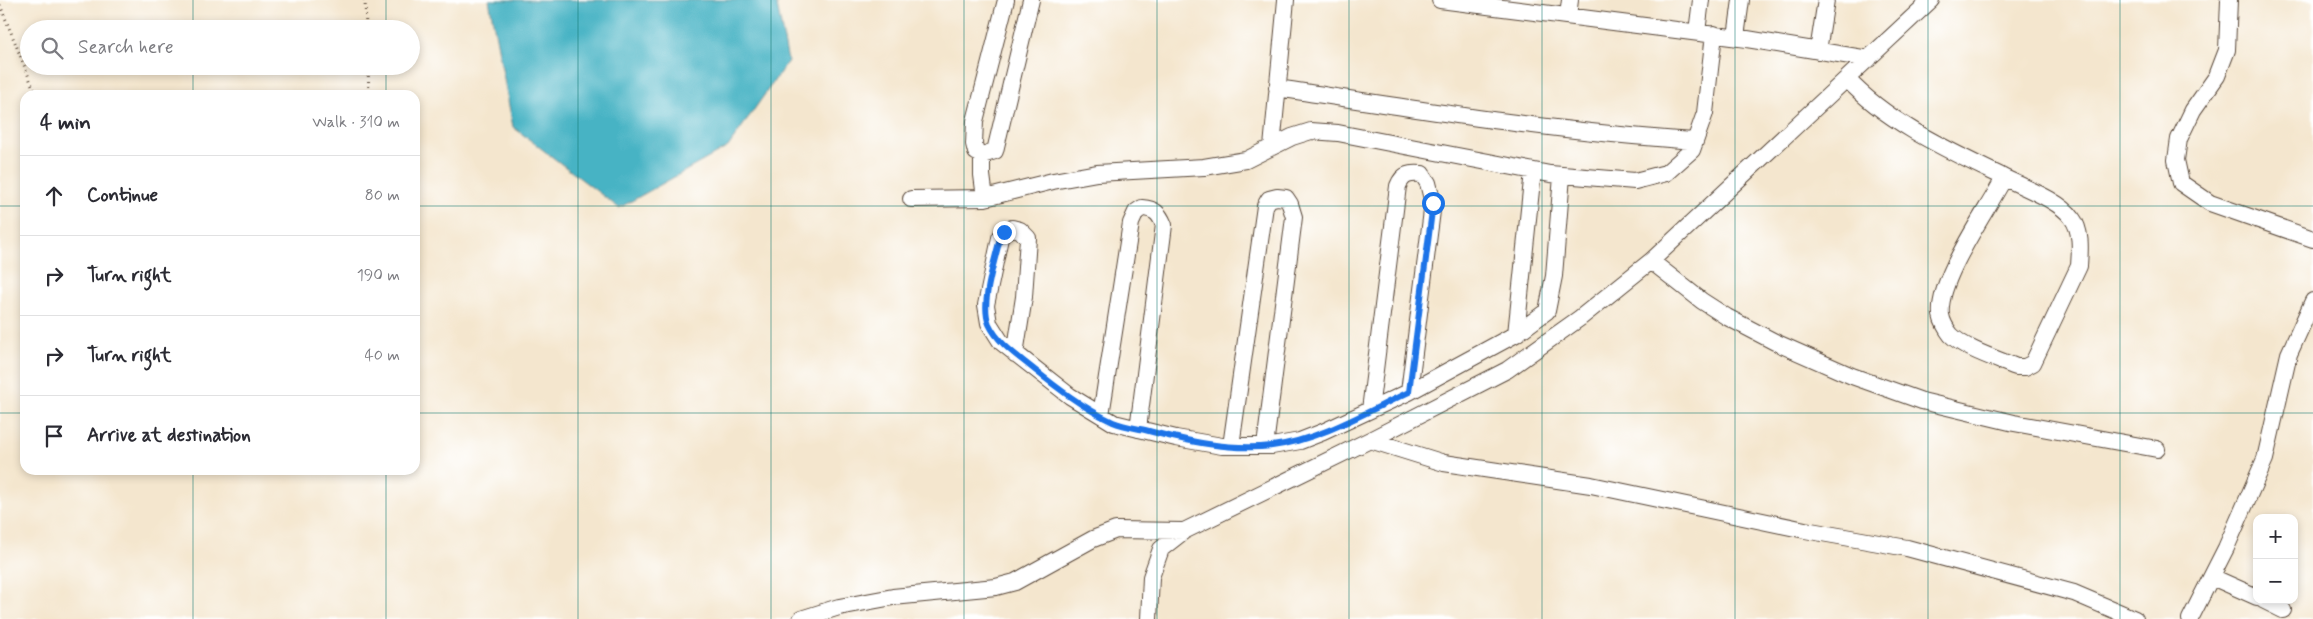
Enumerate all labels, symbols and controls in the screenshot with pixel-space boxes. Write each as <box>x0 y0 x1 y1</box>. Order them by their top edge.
search box <box>20 20 420 75</box>
icon: search <box>38 34 66 62</box>
text: Search here <box>78 35 174 60</box>
text: 4 min <box>40 109 91 137</box>
text: Walk · 310 m <box>312 112 400 133</box>
icon: ahead <box>40 182 68 210</box>
text: Continue <box>87 183 158 208</box>
text: 80 m <box>365 185 400 206</box>
route start <box>1422 192 1445 215</box>
route end <box>993 221 1016 244</box>
icon: right <box>40 262 68 290</box>
text: Turn right <box>87 263 171 288</box>
text: 190 m <box>357 265 400 286</box>
icon: right <box>40 342 68 370</box>
text: Turn right <box>87 343 171 368</box>
text: 40 m <box>364 345 400 366</box>
icon: arrive <box>40 422 68 450</box>
text: Arrive at destination <box>87 423 251 448</box>
map controls <box>2253 514 2298 604</box>
button: + <box>2253 514 2298 559</box>
button: − <box>2253 559 2298 604</box>

